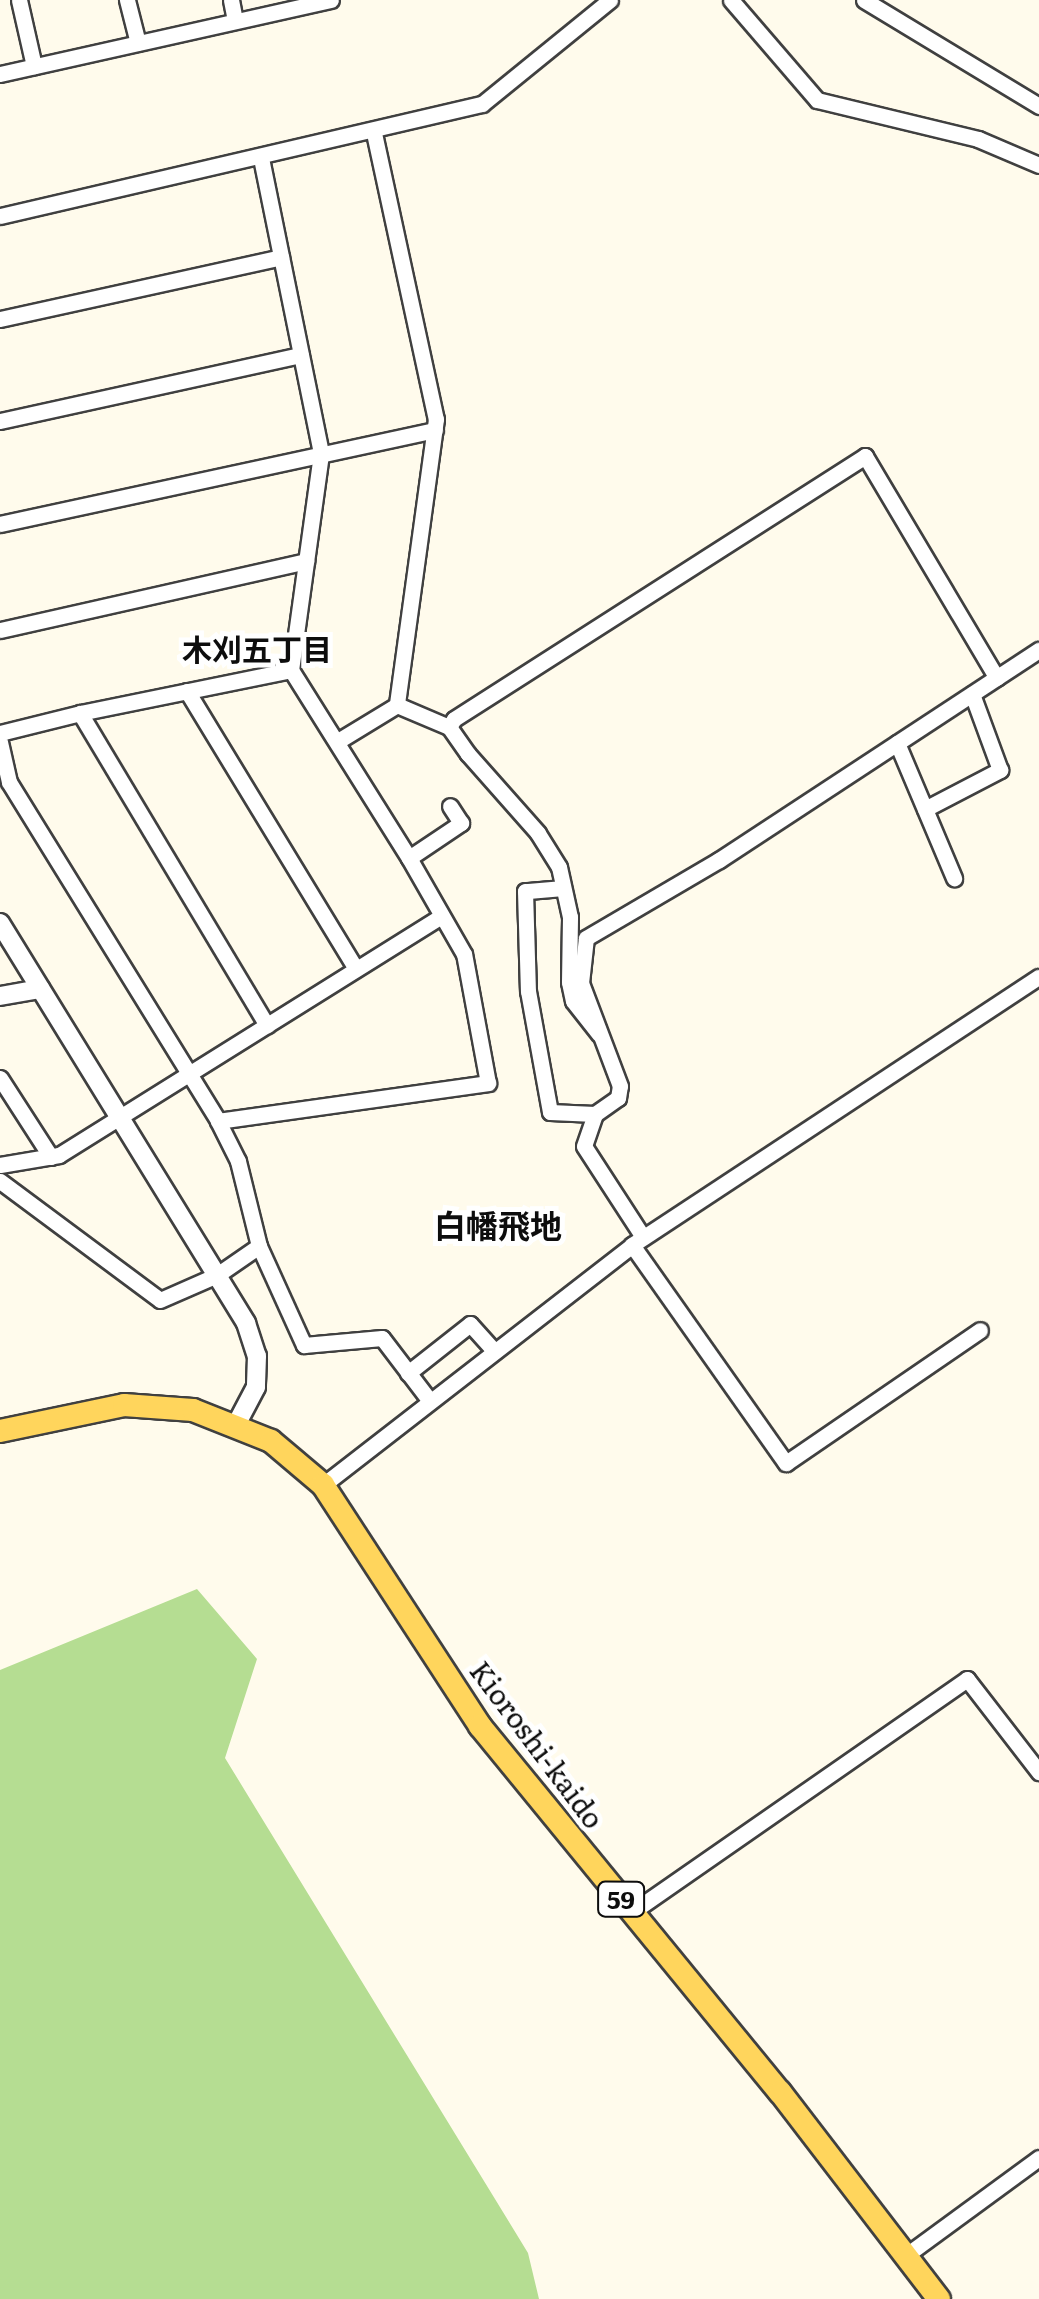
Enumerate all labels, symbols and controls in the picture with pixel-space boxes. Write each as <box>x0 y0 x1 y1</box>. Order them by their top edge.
district label: 木刈五丁目 <box>182 630 332 666</box>
district label: 白幡飛地 <box>434 1205 562 1243</box>
street label: Kioroshi-kaido <box>464 1654 612 1834</box>
road number: 59 <box>596 1879 646 1919</box>

